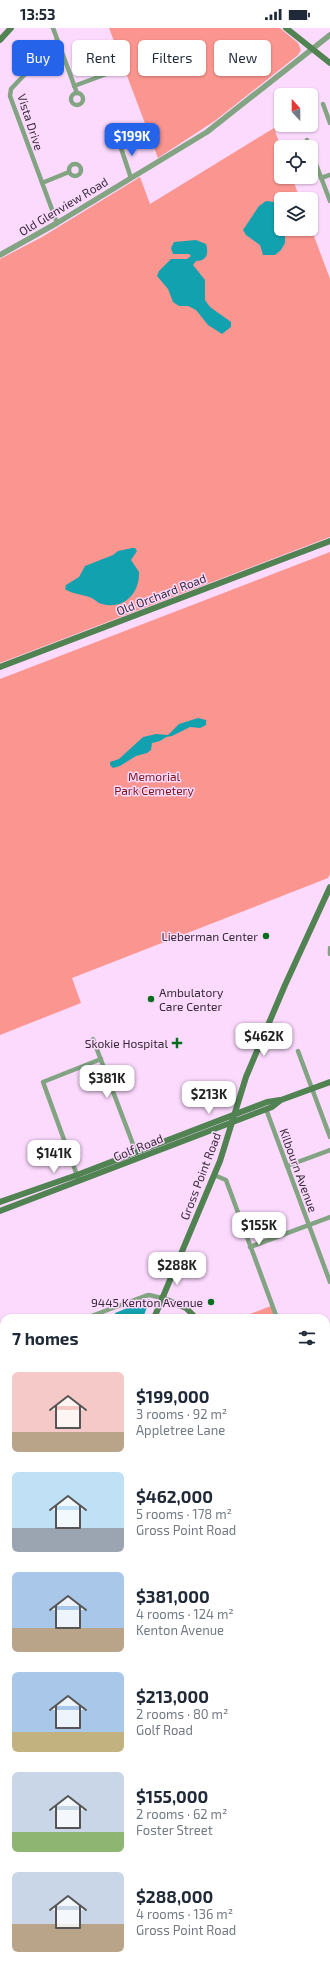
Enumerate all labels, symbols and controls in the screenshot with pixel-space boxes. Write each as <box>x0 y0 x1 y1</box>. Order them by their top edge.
text: 13:53 <box>20 5 56 23</box>
chip: Buy <box>12 40 64 76</box>
chip: Rent <box>72 40 130 76</box>
chip: Filters <box>138 40 206 76</box>
chip: New <box>214 40 271 76</box>
north arrow <box>274 88 318 132</box>
map controls <box>274 88 318 236</box>
street label: Vista Drive <box>15 92 47 152</box>
pin: $199K <box>104 123 160 157</box>
text: $199K <box>114 128 150 144</box>
button: locate <box>274 140 318 184</box>
street label: Old Glenview Road <box>16 174 110 238</box>
button: layers <box>274 192 318 236</box>
street label: Old Orchard Road <box>114 570 208 618</box>
park label: Memorial Park Cemetery <box>114 769 194 797</box>
place label: Lieberman Center <box>161 929 258 943</box>
marker: Lieberman Center <box>261 931 271 941</box>
place label: Ambulatory Care Center <box>159 985 224 1013</box>
marker: Ambulatory Care Center <box>146 994 156 1004</box>
pin: $462K <box>236 1023 292 1057</box>
text: $462K <box>244 1028 284 1044</box>
place label: Skokie Hospital <box>85 1036 168 1050</box>
marker: Skokie Hospital <box>171 1037 183 1049</box>
pin: $381K <box>79 1065 135 1099</box>
text: $381K <box>89 1070 125 1086</box>
pin: $213K <box>181 1081 237 1115</box>
text: $213K <box>191 1086 227 1102</box>
street label: Kilbourn Avenue <box>277 1126 321 1214</box>
street label: Gross Point Road <box>177 1130 223 1222</box>
street label: Golf Road <box>111 1131 165 1163</box>
pin: $141K <box>26 1140 82 1174</box>
text: $141K <box>36 1145 72 1161</box>
pin: $155K <box>231 1212 287 1246</box>
text: $155K <box>241 1217 277 1233</box>
pin: $288K <box>149 1252 205 1286</box>
text: $288K <box>157 1257 197 1273</box>
place label: 9445 Kenton Avenue <box>91 1295 203 1309</box>
marker: 9445 Kenton Avenue <box>206 1297 216 1307</box>
icon: filters <box>296 1327 318 1349</box>
text: 7 homes <box>12 1328 79 1348</box>
text: $199,000 <box>136 1386 210 1406</box>
icon: home <box>44 1388 92 1436</box>
text: 3 rooms · 92 m² <box>136 1406 227 1422</box>
text: Appletree Lane <box>136 1422 225 1438</box>
text: $462,000 <box>136 1486 213 1506</box>
icon: home <box>44 1488 92 1536</box>
text: 5 rooms · 178 m² <box>136 1506 232 1522</box>
text: Gross Point Road <box>136 1522 236 1538</box>
text: $381,000 <box>136 1586 210 1606</box>
icon: home <box>44 1588 92 1636</box>
text: 4 rooms · 124 m² <box>136 1606 234 1622</box>
text: Kenton Avenue <box>136 1622 224 1638</box>
text: $213,000 <box>136 1686 209 1706</box>
icon: home <box>44 1688 92 1736</box>
text: 2 rooms · 80 m² <box>136 1706 228 1722</box>
text: Golf Road <box>136 1722 193 1738</box>
text: $155,000 <box>136 1786 208 1806</box>
icon: home <box>44 1788 92 1836</box>
text: 2 rooms · 62 m² <box>136 1806 227 1822</box>
text: Foster Street <box>136 1822 213 1838</box>
text: $288,000 <box>136 1886 213 1906</box>
icon: home <box>44 1888 92 1936</box>
text: 4 rooms · 136 m² <box>136 1906 233 1922</box>
text: Gross Point Road <box>136 1922 236 1938</box>

